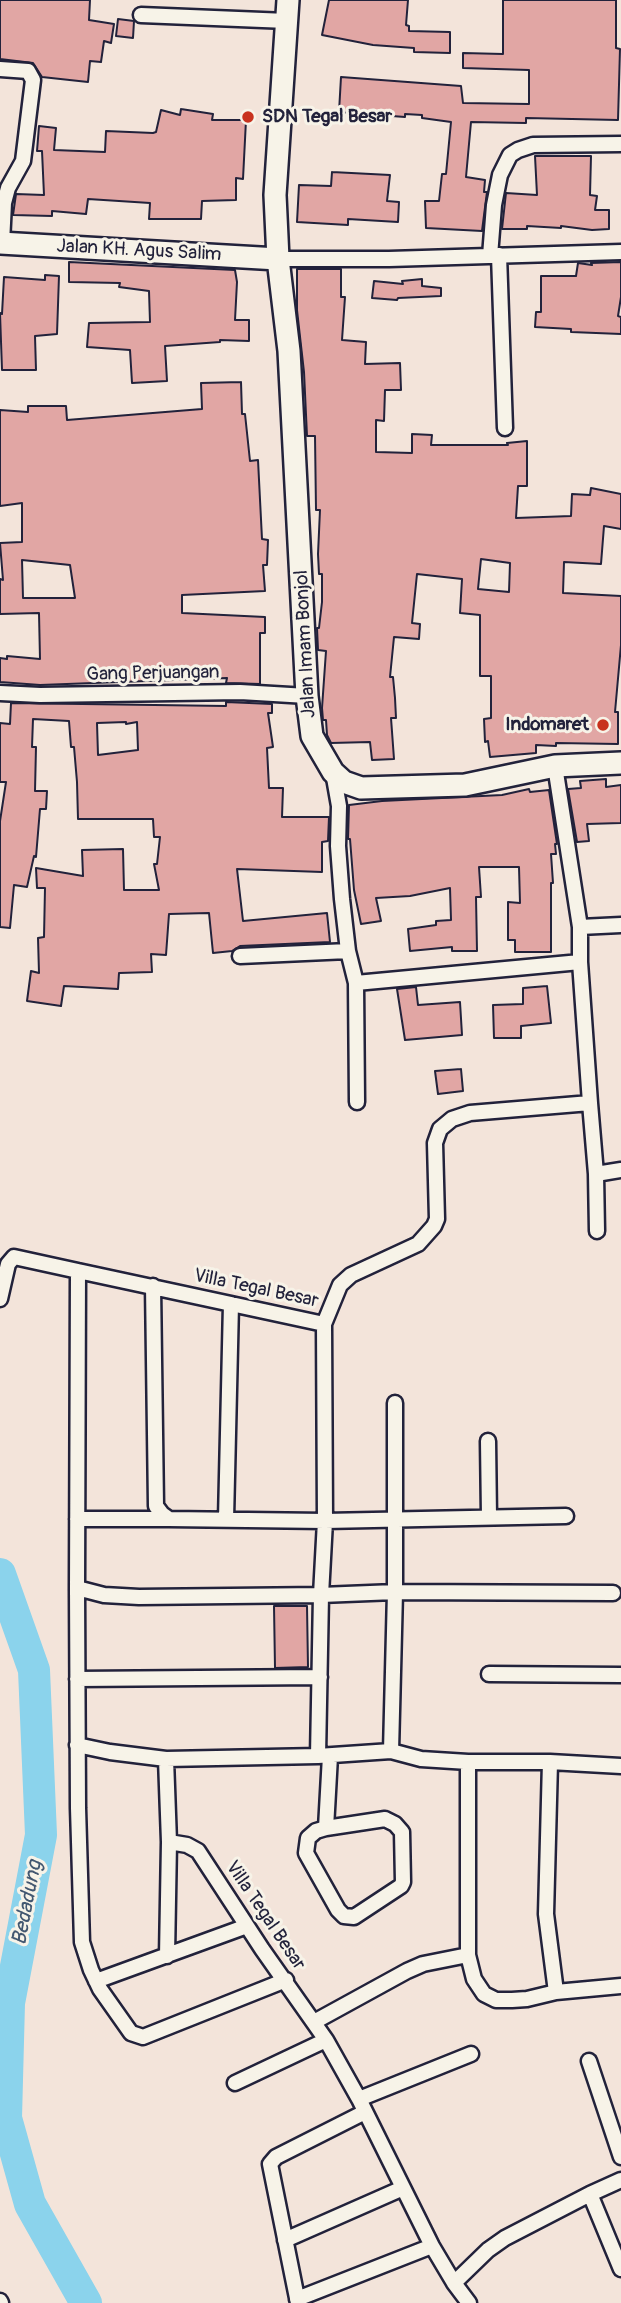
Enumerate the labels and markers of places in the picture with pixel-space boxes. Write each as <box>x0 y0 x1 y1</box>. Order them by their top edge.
place label: SDN Tegal Besar <box>262 106 392 128</box>
marker: SDN Tegal Besar <box>240 109 256 125</box>
place label: Indomaret <box>505 714 589 736</box>
marker: Indomaret <box>595 717 611 733</box>

